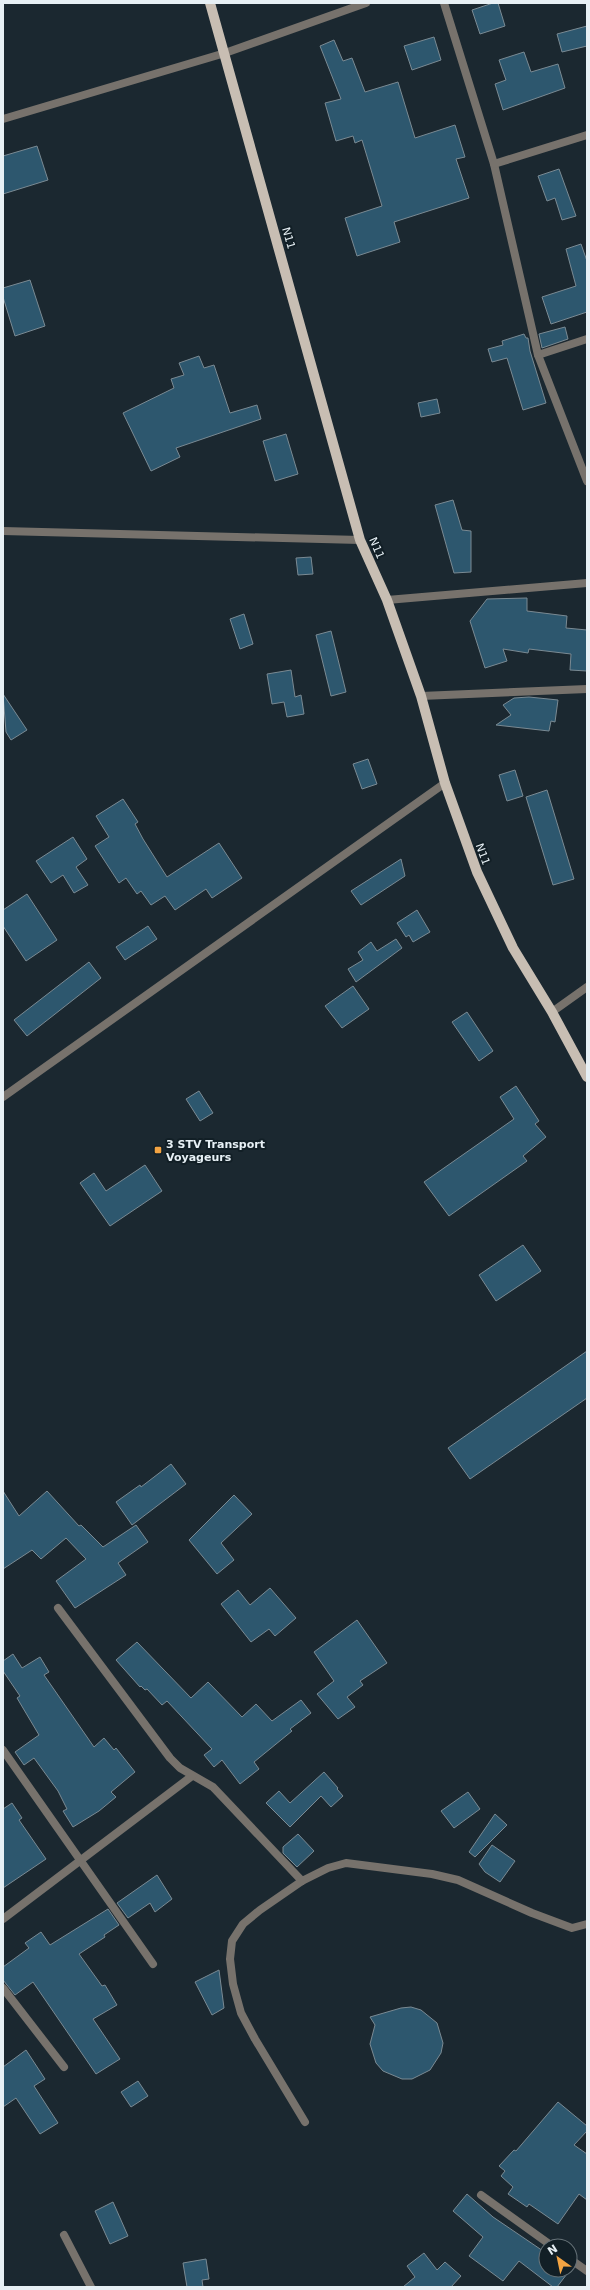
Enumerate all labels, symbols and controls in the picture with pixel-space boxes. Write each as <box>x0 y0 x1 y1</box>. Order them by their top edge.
street label: N11 <box>279 226 298 251</box>
street label: N11 <box>366 535 387 561</box>
street label: N11 <box>473 842 492 867</box>
place label: 3 STV Transport Voyageurs <box>166 1138 265 1164</box>
marker: 3 STV Transport Voyageurs <box>153 1145 163 1155</box>
north arrow <box>538 2238 578 2278</box>
text: N <box>545 2242 560 2258</box>

